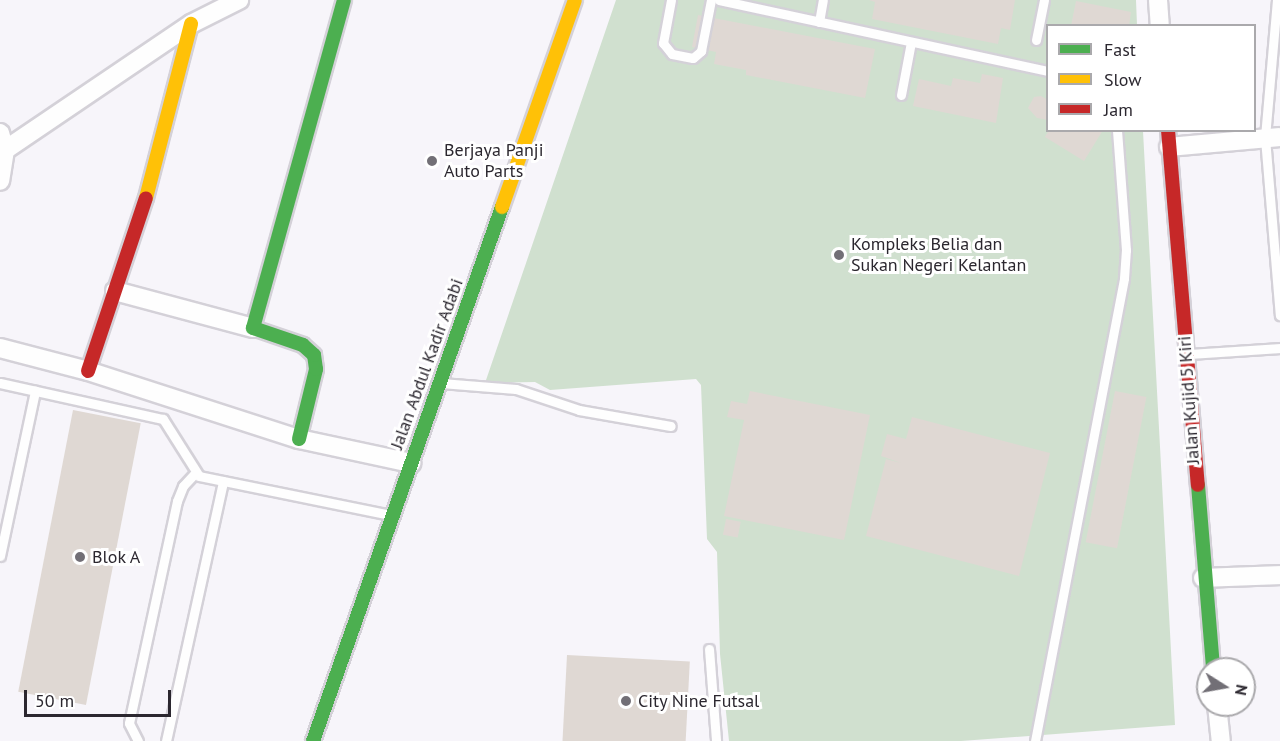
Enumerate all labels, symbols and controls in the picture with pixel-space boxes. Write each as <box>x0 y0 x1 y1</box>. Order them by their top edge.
legend <box>1046 24 1256 132</box>
text: Fast <box>1104 38 1136 61</box>
text: Slow <box>1104 68 1142 91</box>
text: Jam <box>1104 98 1133 121</box>
place label: Berjaya Panji Auto Parts <box>444 140 543 182</box>
marker: Berjaya Panji Auto Parts <box>425 154 439 168</box>
place label: Kompleks Belia dan Sukan Negeri Kelantan <box>851 234 1026 276</box>
marker: Kompleks Belia dan Sukan Negeri Kelantan <box>832 248 846 262</box>
street label: Jalan Abdul Kadir Adabi <box>386 275 468 453</box>
street label: Jalan Kujid 5 Kiri <box>1174 335 1204 465</box>
place label: Blok A <box>92 546 141 568</box>
marker: Blok A <box>73 550 87 564</box>
north arrow <box>1196 657 1256 717</box>
scale bar <box>27 678 174 716</box>
text: N <box>1231 683 1253 697</box>
text: 50 m <box>35 689 74 712</box>
place label: City Nine Futsal <box>638 690 760 712</box>
marker: City Nine Futsal <box>619 694 633 708</box>

